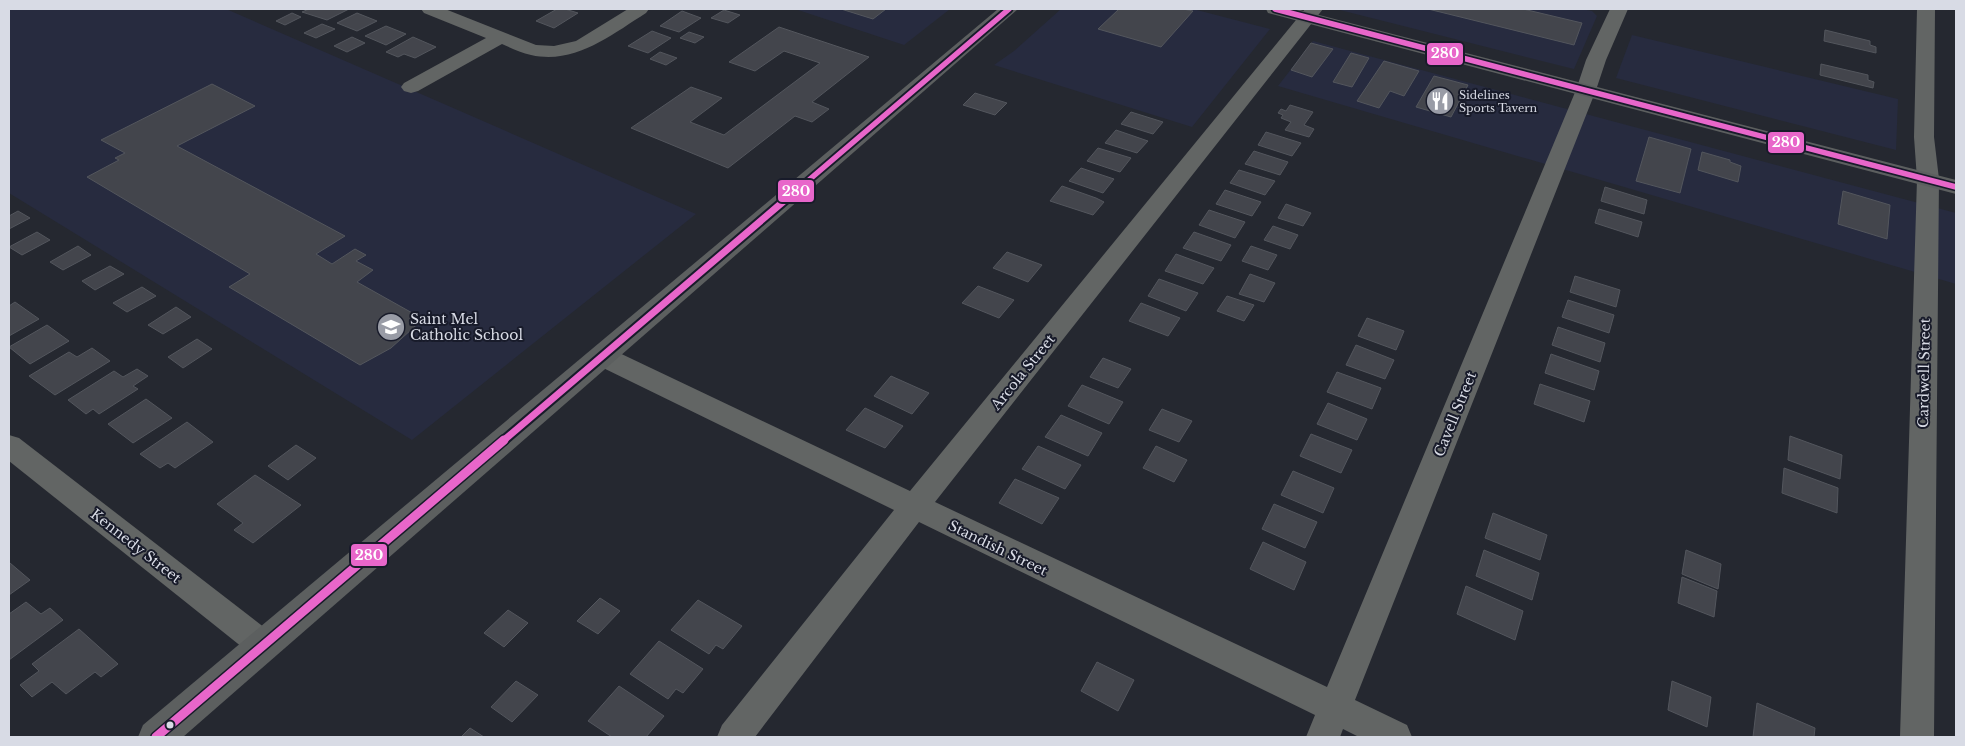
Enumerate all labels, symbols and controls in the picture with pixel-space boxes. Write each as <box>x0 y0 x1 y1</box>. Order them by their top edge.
line badge: 280 <box>1426 42 1464 66</box>
text: 280 <box>1431 44 1459 62</box>
restaurant icon: Sidelines Sports Tavern <box>1425 86 1455 116</box>
place label: Sidelines Sports Tavern <box>1459 88 1537 115</box>
line badge: 280 <box>1767 131 1805 154</box>
text: 280 <box>1772 133 1800 151</box>
line badge: 280 <box>777 179 815 203</box>
text: 280 <box>782 182 810 200</box>
place label: Saint Mel Catholic School <box>410 310 523 344</box>
school or university icon: Saint Mel Catholic School <box>376 312 406 342</box>
street label: Cardwell Street <box>1914 317 1934 428</box>
street label: Arcola Street <box>986 330 1059 414</box>
street label: Cavell Street <box>1430 368 1480 459</box>
street label: Kennedy Street <box>87 505 185 587</box>
street label: Standish Street <box>946 516 1051 580</box>
line badge: 280 <box>350 543 388 567</box>
text: 280 <box>355 546 383 564</box>
unlabelled marker <box>165 720 175 730</box>

